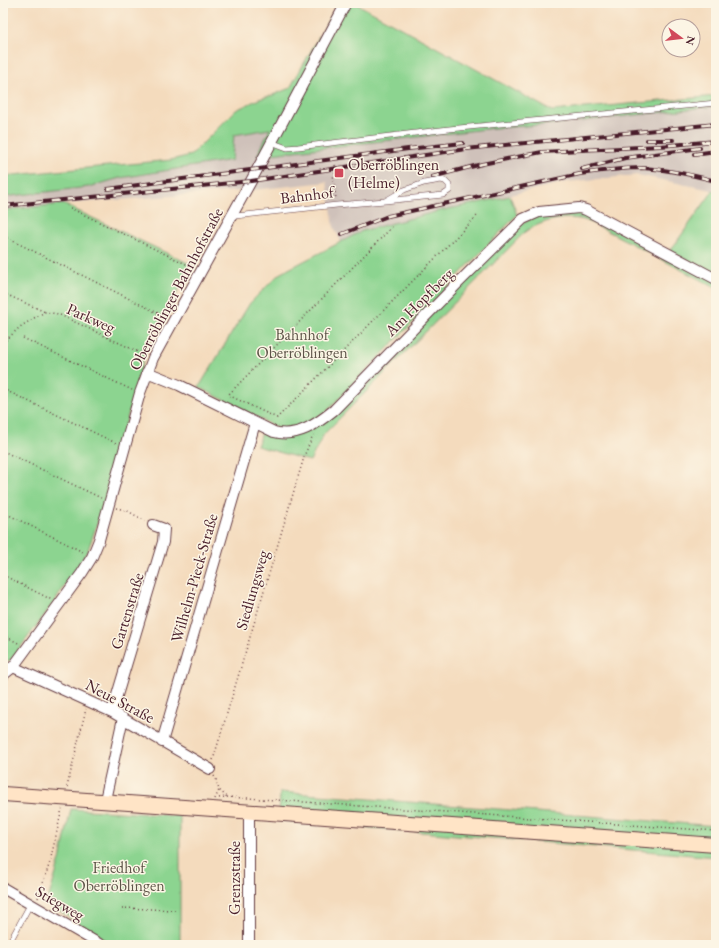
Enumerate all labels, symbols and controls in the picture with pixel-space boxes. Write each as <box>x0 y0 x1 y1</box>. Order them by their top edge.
north arrow <box>661 18 701 58</box>
text: N <box>683 34 699 47</box>
place label: Oberröblingen (Helme) <box>348 154 440 193</box>
marker: Oberröblingen (Helme) <box>333 167 345 179</box>
street label: Bahnhof <box>279 181 337 209</box>
street label: Oberröblinger Bahnhofstraße <box>124 204 228 374</box>
street label: Am Hopfberg <box>379 262 459 342</box>
street label: Parkweg <box>63 298 120 338</box>
park label: Bahnhof Oberröblingen <box>256 324 348 363</box>
street label: Wilhelm-Pieck-Straße <box>166 511 222 645</box>
street label: Siedlungsweg <box>231 547 274 632</box>
street label: Gartenstraße <box>105 570 149 652</box>
street label: Neue Straße <box>82 674 158 728</box>
street label: Grenzstraße <box>224 841 245 915</box>
park label: Friedhof Oberröblingen <box>73 857 165 896</box>
street label: Stiegweg <box>32 881 89 926</box>

